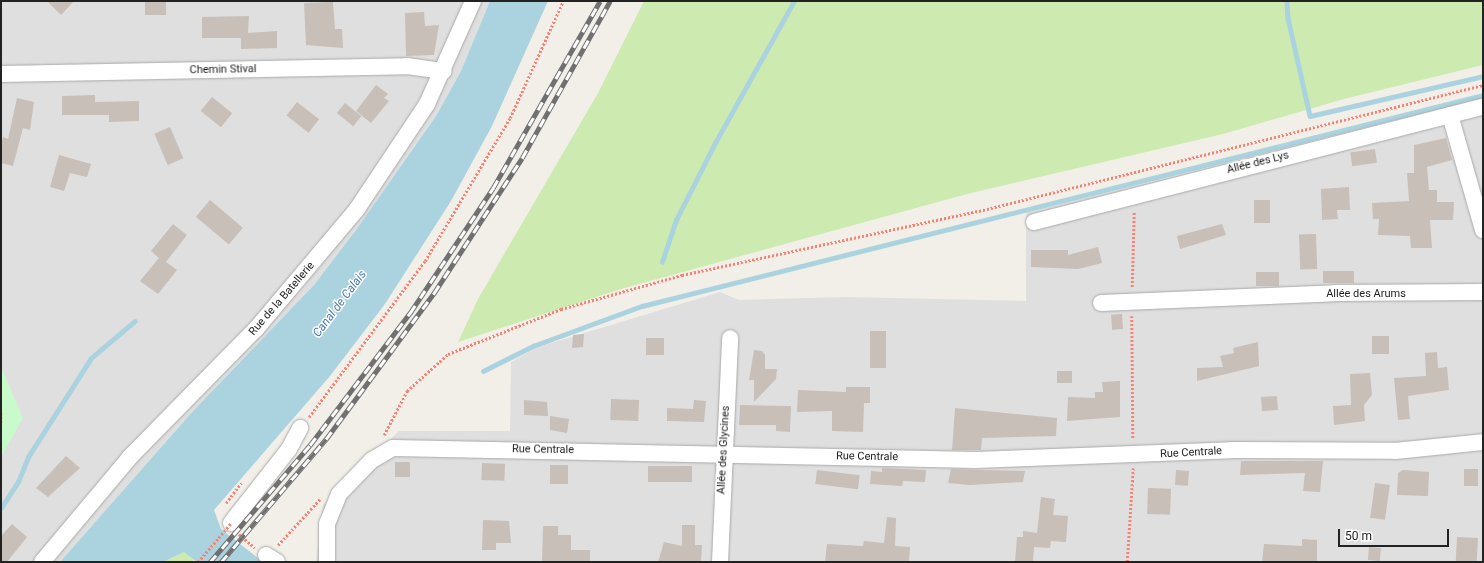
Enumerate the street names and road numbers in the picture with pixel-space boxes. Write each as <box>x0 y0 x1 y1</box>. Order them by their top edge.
street label: Chemin Stival <box>189 63 257 77</box>
street label: Allée des Lys <box>1226 149 1290 177</box>
street label: Rue de la Batellerie <box>246 259 318 339</box>
street label: Allée des Arums <box>1326 287 1406 301</box>
street label: Allée des Glycines <box>715 405 733 495</box>
street label: Rue Centrale <box>512 443 574 457</box>
street label: Rue Centrale <box>1160 445 1222 461</box>
street label: Rue Centrale <box>836 450 898 464</box>

